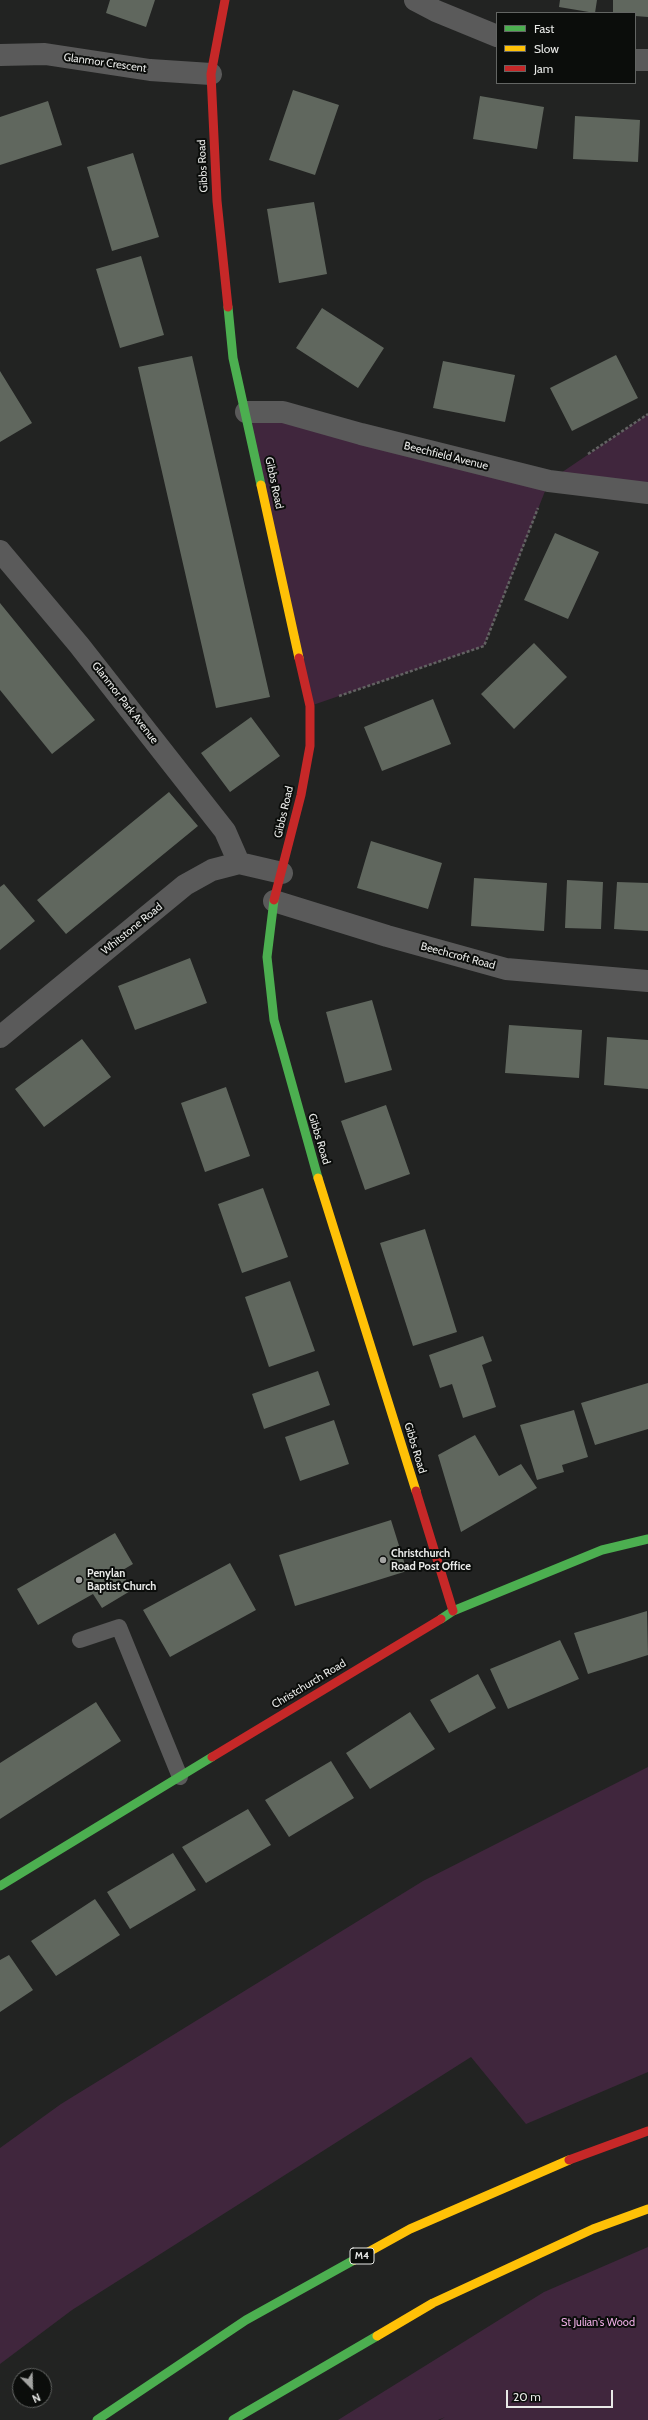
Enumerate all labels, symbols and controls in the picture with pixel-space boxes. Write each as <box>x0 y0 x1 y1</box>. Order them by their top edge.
legend <box>496 12 636 84</box>
text: Fast <box>534 21 554 36</box>
text: Slow <box>534 41 559 56</box>
street label: Glanmor Crescent <box>63 51 147 75</box>
text: Jam <box>534 61 553 76</box>
street label: Gibbs Road <box>195 139 211 193</box>
street label: Beechfield Avenue <box>403 439 489 473</box>
street label: Gibbs Road <box>262 456 286 510</box>
street label: Glanmor Park Avenue <box>89 659 161 747</box>
street label: Gibbs Road <box>272 785 296 839</box>
street label: Whitstone Road <box>99 900 165 958</box>
street label: Beechcroft Road <box>419 940 497 972</box>
street label: Gibbs Road <box>305 1112 333 1166</box>
street label: Gibbs Road <box>401 1421 429 1475</box>
place label: Christchurch Road Post Office <box>391 1547 471 1573</box>
marker: Christchurch Road Post Office <box>378 1555 388 1565</box>
place label: Penylan Baptist Church <box>87 1567 156 1593</box>
marker: Penylan Baptist Church <box>74 1575 84 1585</box>
street label: Christchurch Road <box>270 1657 348 1711</box>
road number: M4 <box>350 2248 374 2264</box>
park label: St Julian's Wood <box>561 2316 635 2330</box>
north arrow <box>12 2368 52 2408</box>
scale bar <box>508 2382 615 2408</box>
text: 20 m <box>513 2389 541 2404</box>
text: N <box>30 2390 43 2406</box>

